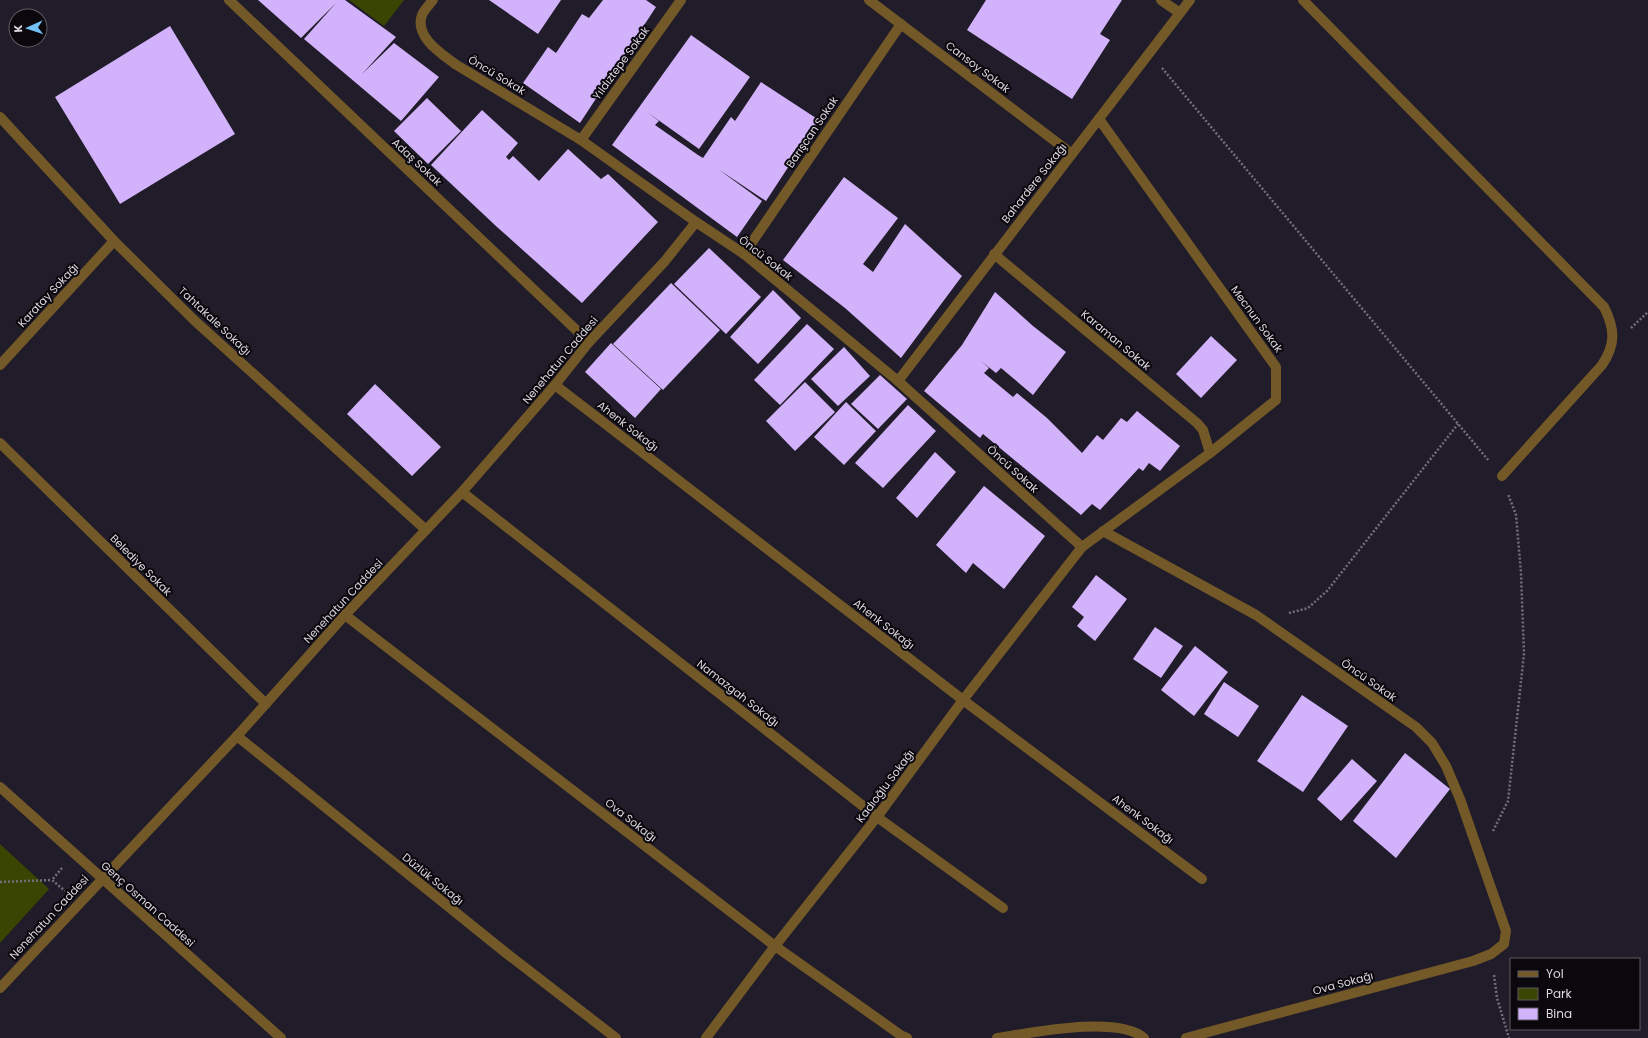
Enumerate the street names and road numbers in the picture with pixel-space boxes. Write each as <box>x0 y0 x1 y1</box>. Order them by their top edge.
street label: Yıldıztepe Sokak <box>589 23 653 103</box>
street label: Cansoy Sokak <box>942 37 1014 97</box>
street label: Öncü Sokak <box>465 52 529 99</box>
street label: Barışcan Sokak <box>782 93 842 171</box>
street label: Adaş Sokak <box>388 135 446 190</box>
street label: Bahardere Sokağı <box>998 140 1070 226</box>
street label: Öncü Sokak <box>736 232 797 284</box>
street label: Karatay Sokağı <box>14 259 82 331</box>
street label: Mecnun Sokak <box>1227 282 1287 356</box>
street label: Tahtakale Sokağı <box>175 283 255 359</box>
street label: Karaman Sokak <box>1078 306 1155 374</box>
street label: Nenehatun Caddesi <box>519 313 602 407</box>
street label: Ahenk Sokağı <box>594 397 662 455</box>
street label: Öncü Sokak <box>984 441 1043 497</box>
street label: Belediye Sokak <box>107 531 176 600</box>
street label: Nenehatun Caddesi <box>300 555 387 647</box>
street label: Ahenk Sokağı <box>850 595 918 653</box>
street label: Öncü Sokak <box>1338 655 1400 705</box>
street label: Namazgah Sokağı <box>693 656 783 730</box>
street label: Kadıoğlu Sokağı <box>852 746 918 826</box>
street label: Ahenk Sokağı <box>1109 790 1177 848</box>
street label: Ova Sokağı <box>602 795 660 845</box>
street label: Düzlük Sokağı <box>399 849 467 909</box>
street label: Genç Osman Caddesi <box>98 857 199 951</box>
street label: Nenehatun Caddesi <box>6 871 93 963</box>
street label: Ova Sokağı <box>1311 967 1375 999</box>

